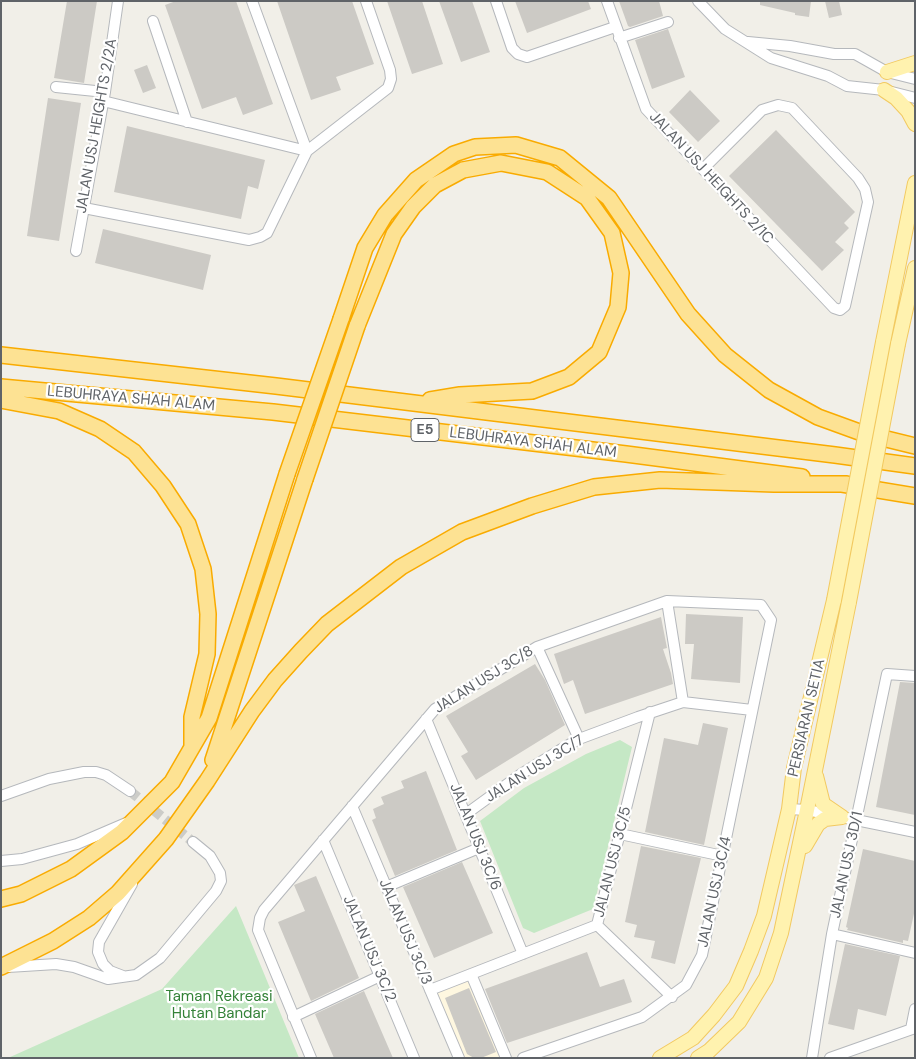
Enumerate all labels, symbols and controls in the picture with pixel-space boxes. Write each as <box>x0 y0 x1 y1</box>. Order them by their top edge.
street label: JALAN USJ HEIGHTS 2/2A <box>73 37 121 215</box>
street label: JALAN USJ HEIGHTS 2/1C <box>645 108 777 248</box>
street label: LEBUHRAYA SHAH ALAM <box>46 383 216 415</box>
road number: E5 <box>411 418 439 442</box>
street label: LEBUHRAYA SHAH ALAM <box>448 424 618 462</box>
street label: JALAN USJ 3C/8 <box>431 642 537 718</box>
street label: PERSIARAN SETIA <box>785 657 829 779</box>
street label: JALAN USJ 3C/7 <box>482 731 588 807</box>
street label: JALAN USJ 3C/6 <box>445 781 505 893</box>
street label: JALAN USJ 3C/5 <box>591 805 635 919</box>
street label: JALAN USJ 3D/1 <box>827 810 867 920</box>
street label: JALAN USJ 3C/4 <box>694 835 736 949</box>
street label: JALAN USJ 3C/3 <box>375 876 435 988</box>
street label: JALAN USJ 3C/2 <box>339 893 399 1005</box>
park label: Taman Rekreasi Hutan Bandar <box>165 988 273 1023</box>

